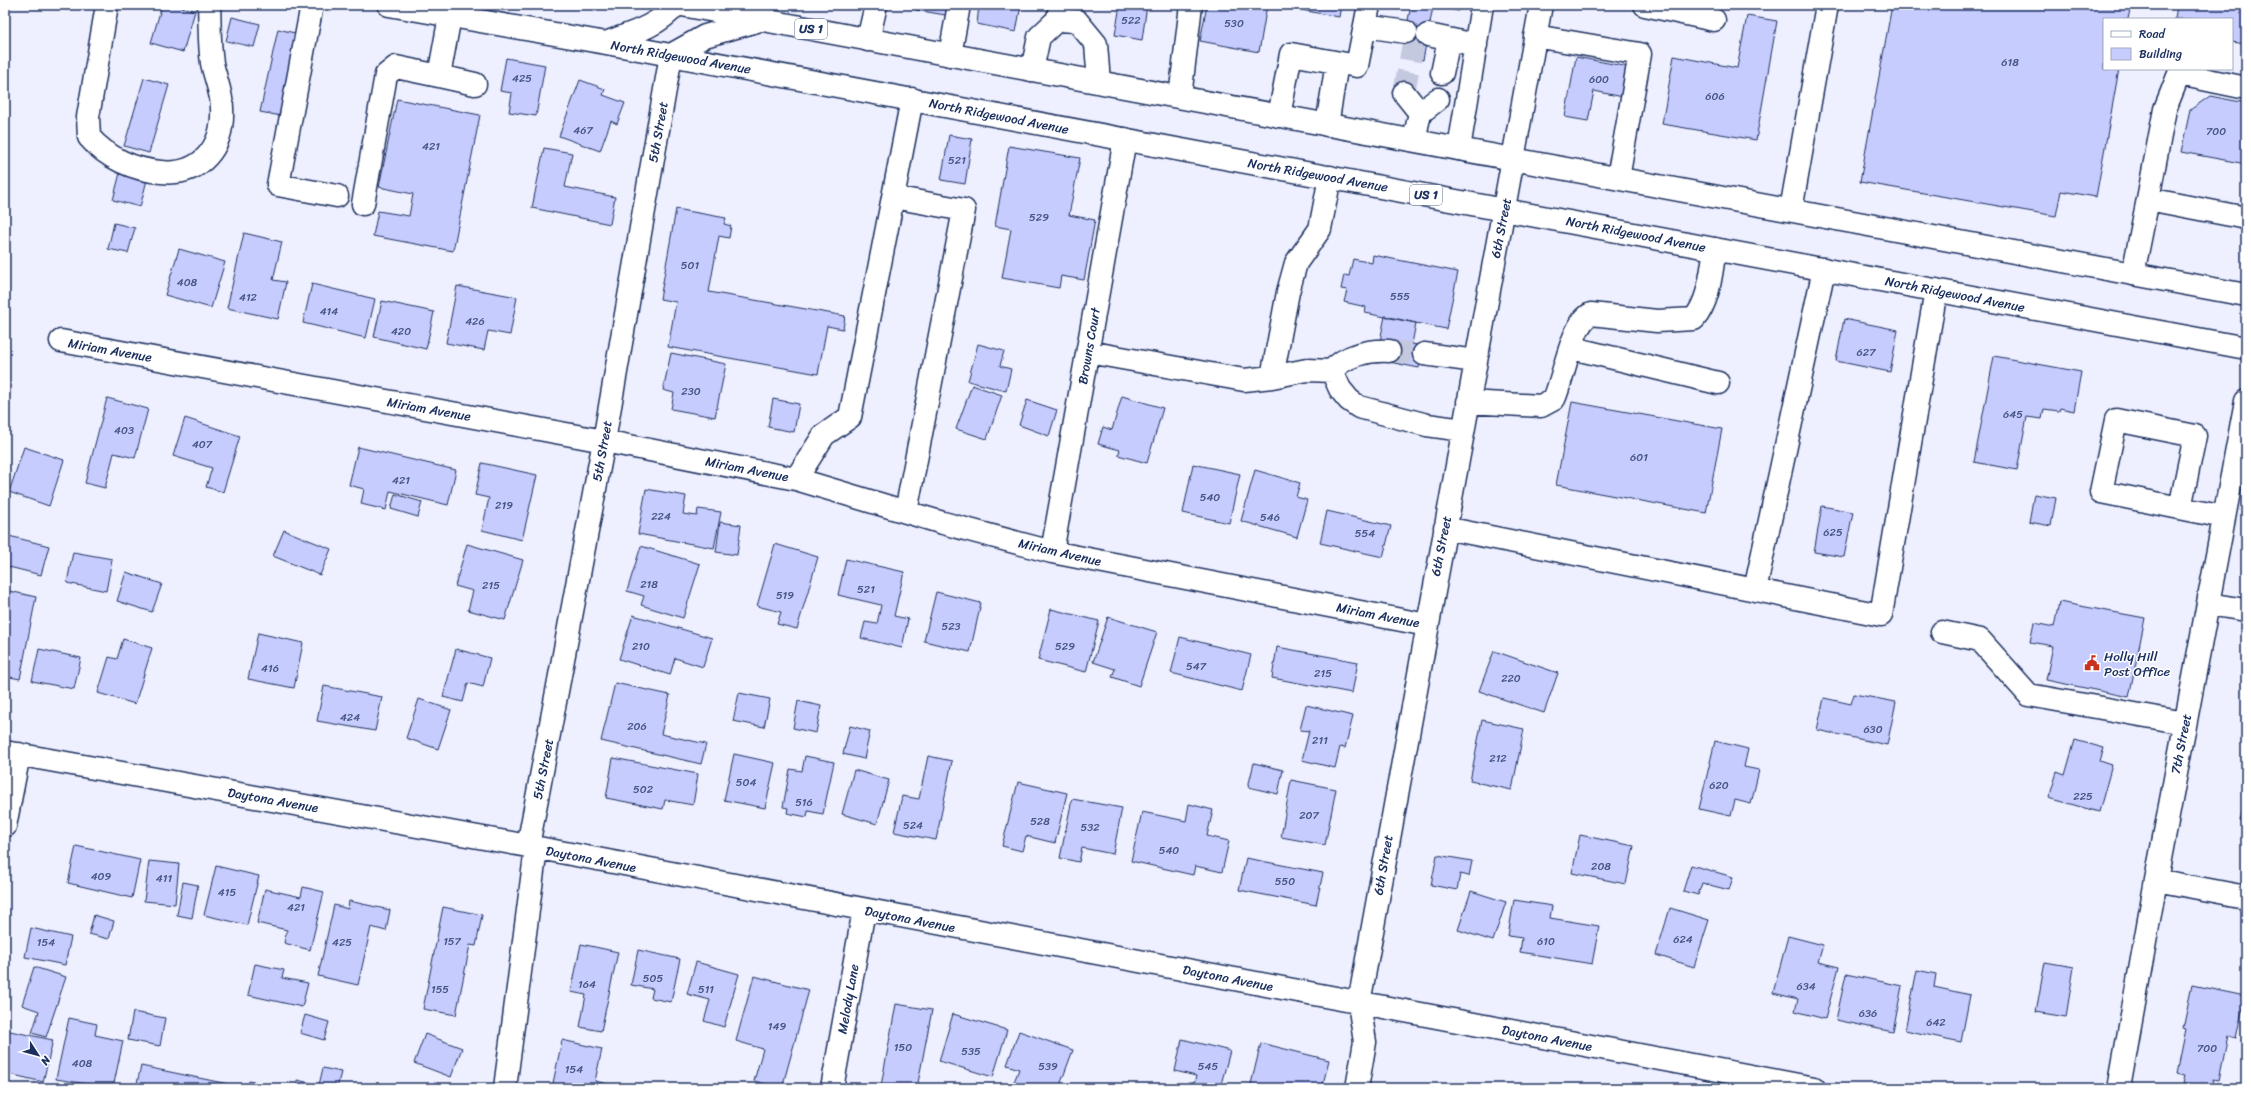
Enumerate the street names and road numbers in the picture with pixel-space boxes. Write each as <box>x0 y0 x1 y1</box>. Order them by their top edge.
road number: US 1 <box>795 19 827 39</box>
street label: North Ridgewood Avenue <box>609 33 753 81</box>
street label: North Ridgewood Avenue <box>927 91 1071 141</box>
street label: 5th Street <box>641 99 675 164</box>
street label: North Ridgewood Avenue <box>1246 151 1390 199</box>
road number: US 1 <box>1410 185 1442 205</box>
street label: 6th Street <box>1484 196 1518 260</box>
street label: North Ridgewood Avenue <box>1564 209 1708 259</box>
street label: North Ridgewood Avenue <box>1883 269 2027 319</box>
street label: Browns Court <box>1071 305 1107 386</box>
street label: Miriam Avenue <box>66 331 154 369</box>
street label: Miriam Avenue <box>385 390 473 428</box>
street label: 5th Street <box>585 418 619 483</box>
street label: Miriam Avenue <box>703 450 791 488</box>
street label: 6th Street <box>1424 514 1458 578</box>
street label: Miriam Avenue <box>1016 531 1104 573</box>
street label: Miriam Avenue <box>1334 596 1422 634</box>
street label: 7th Street <box>2164 712 2198 776</box>
street label: 5th Street <box>526 736 560 801</box>
street label: Daytona Avenue <box>226 781 320 819</box>
street label: 6th Street <box>1366 833 1400 897</box>
street label: Daytona Avenue <box>544 839 638 879</box>
street label: Daytona Avenue <box>863 899 957 939</box>
street label: Daytona Avenue <box>1181 958 1275 998</box>
street label: Melody Lane <box>831 962 866 1036</box>
street label: Daytona Avenue <box>1500 1018 1594 1058</box>

